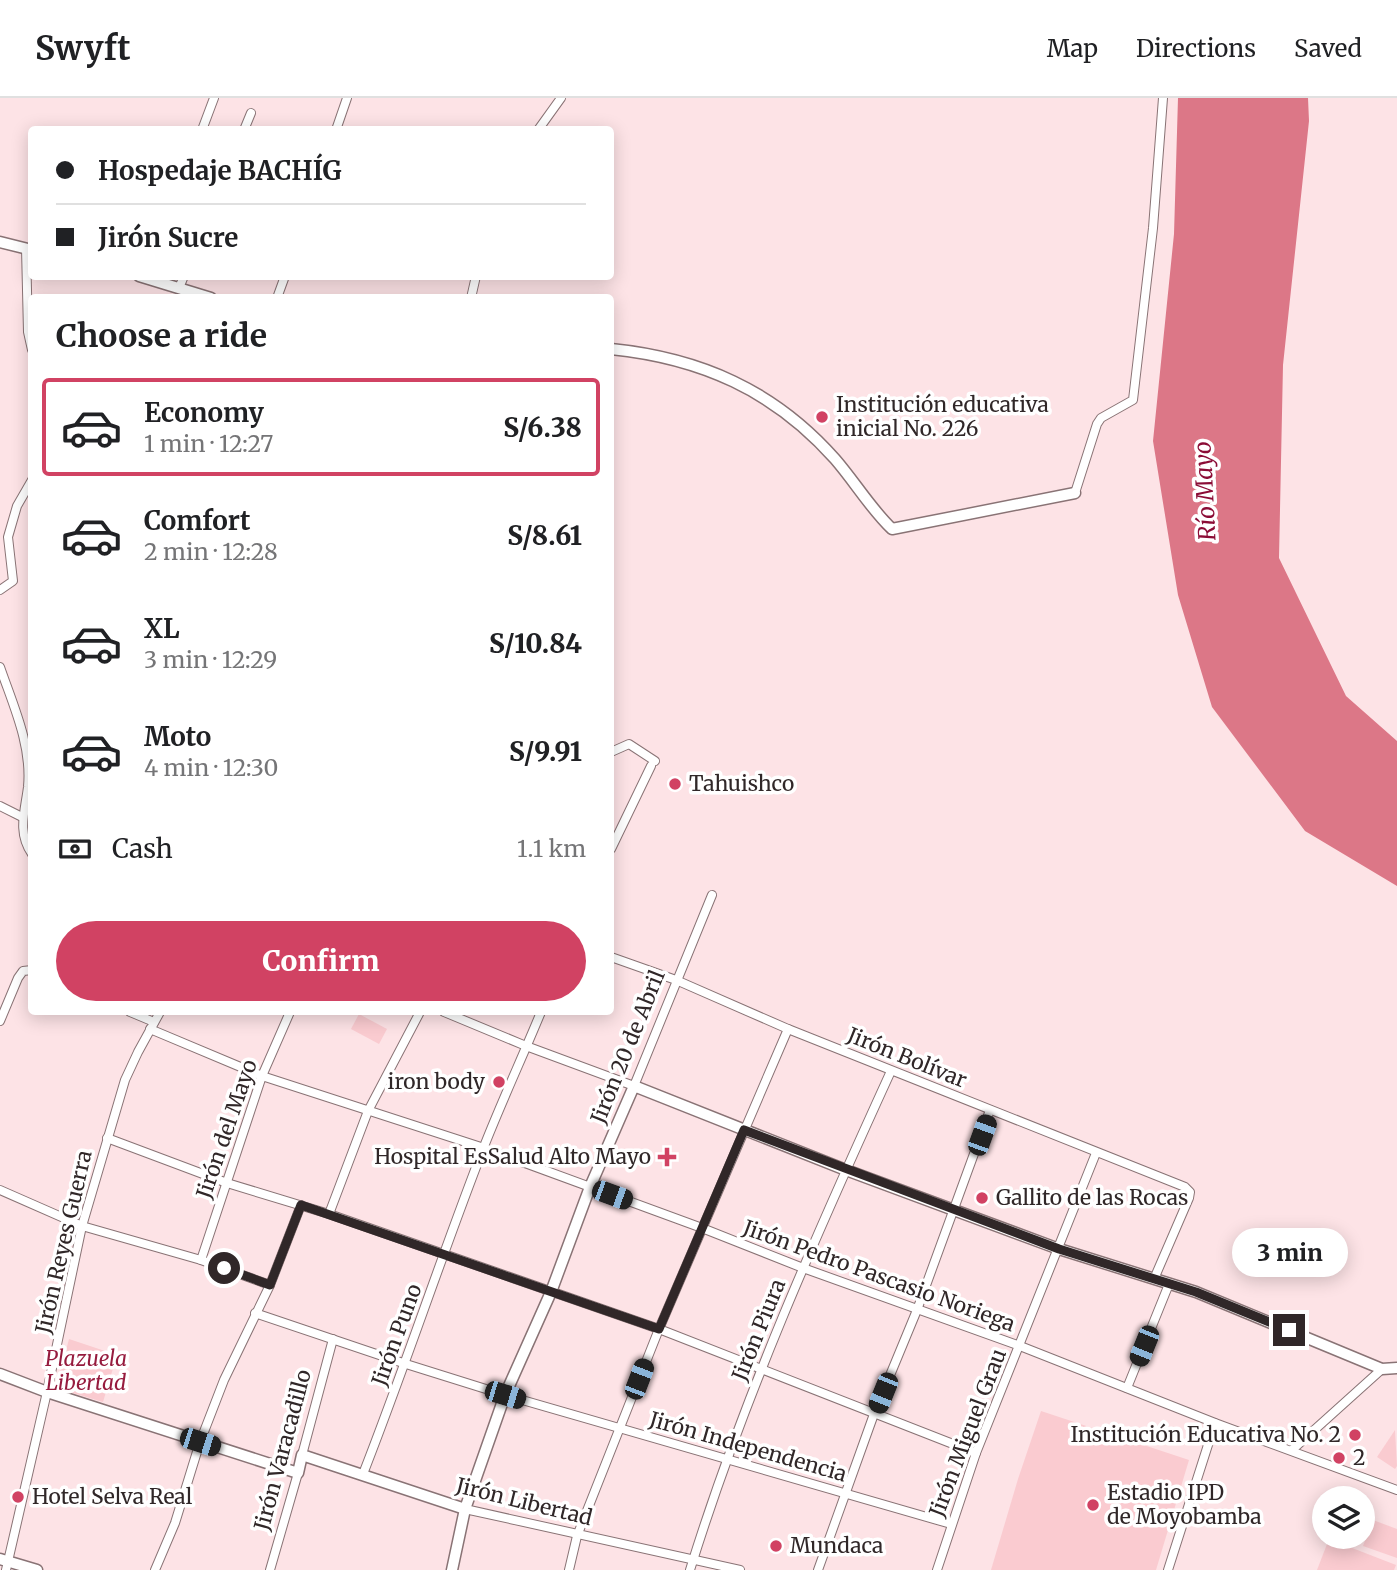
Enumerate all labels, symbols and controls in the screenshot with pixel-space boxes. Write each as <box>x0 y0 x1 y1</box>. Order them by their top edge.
text: Swyft <box>35 28 130 69</box>
text: Map <box>1047 33 1098 64</box>
text: Directions <box>1136 33 1256 64</box>
text: Saved <box>1294 33 1362 64</box>
text: Hospedaje BACHÍG <box>98 154 342 187</box>
text: Jirón Sucre <box>98 221 238 254</box>
text: Choose a ride <box>56 316 267 356</box>
place label: Institución educativa inicial No. 226 <box>836 391 1049 442</box>
icon: car <box>60 396 123 459</box>
text: Economy <box>144 396 264 429</box>
marker: Institución educativa inicial No. 226 <box>814 409 830 425</box>
text: S/6.38 <box>503 411 582 444</box>
text: 1 min · 12:27 <box>144 429 273 458</box>
water label: Río Mayo <box>1187 441 1222 541</box>
icon: car <box>60 504 123 567</box>
text: Comfort <box>144 504 250 537</box>
text: S/8.61 <box>507 519 582 552</box>
text: 2 min · 12:28 <box>144 537 278 566</box>
icon: car <box>60 612 123 675</box>
text: XL <box>144 612 180 645</box>
text: S/10.84 <box>489 627 582 660</box>
text: 3 min · 12:29 <box>144 645 277 674</box>
icon: car <box>60 720 123 783</box>
text: Moto <box>144 720 211 753</box>
text: S/9.91 <box>509 735 582 768</box>
text: 4 min · 12:30 <box>144 753 278 782</box>
place label: Tahuishco <box>689 770 794 797</box>
marker: Tahuishco <box>667 776 683 792</box>
icon: cash <box>56 830 94 868</box>
text: Cash <box>112 832 173 865</box>
text: 1.1 km <box>517 834 586 863</box>
button: Confirm <box>56 921 586 1001</box>
street label: Jirón 20 de Abril <box>584 966 671 1129</box>
street label: Jirón Bolívar <box>843 1021 971 1094</box>
street label: Jirón del Mayo <box>190 1056 263 1203</box>
place label: iron body <box>388 1068 486 1095</box>
marker: iron body <box>491 1074 507 1090</box>
car <box>965 1112 1000 1158</box>
place label: Hospital EsSalud Alto Mayo <box>374 1143 651 1170</box>
marker: Hospital EsSalud Alto Mayo <box>657 1147 677 1167</box>
street label: Jirón Reyes Guerra <box>29 1148 98 1337</box>
car <box>589 1178 636 1212</box>
place label: Gallito de las Rocas <box>996 1184 1188 1211</box>
marker: Gallito de las Rocas <box>974 1190 990 1206</box>
street label: Jirón Pedro Pascasio Noriega <box>739 1213 1019 1337</box>
callout: 3 min <box>1231 1228 1347 1278</box>
text: 3 min <box>1257 1238 1323 1267</box>
route start <box>208 1252 240 1284</box>
street label: Jirón Piura <box>725 1275 791 1386</box>
street label: Jirón Puno <box>365 1280 427 1391</box>
route end <box>1273 1314 1305 1346</box>
car <box>1127 1323 1162 1369</box>
park label: Plazuela Libertad <box>45 1345 127 1396</box>
street label: Jirón Miguel Grau <box>923 1345 1012 1522</box>
car <box>622 1356 657 1402</box>
street label: Jirón Varacadillo <box>248 1366 317 1534</box>
car <box>866 1370 901 1416</box>
car <box>482 1379 529 1411</box>
street label: Jirón Independencia <box>645 1405 850 1488</box>
place label: Institución Educativa No. 2 <box>1070 1421 1341 1448</box>
car <box>177 1426 224 1458</box>
marker: Institución Educativa No. 2 <box>1347 1427 1363 1443</box>
place label: 2 <box>1353 1444 1366 1471</box>
marker: 2 <box>1331 1450 1347 1466</box>
street label: Jirón Libertad <box>452 1471 595 1532</box>
place label: Estadio IPD de Moyobamba <box>1107 1479 1262 1530</box>
place label: Hotel Selva Real <box>32 1483 193 1510</box>
map controls <box>1312 1486 1375 1549</box>
button: layers <box>1312 1486 1375 1549</box>
marker: Hotel Selva Real <box>10 1489 26 1505</box>
marker: Estadio IPD de Moyobamba <box>1085 1497 1101 1513</box>
place label: Mundaca <box>790 1532 883 1559</box>
marker: Mundaca <box>768 1538 784 1554</box>

